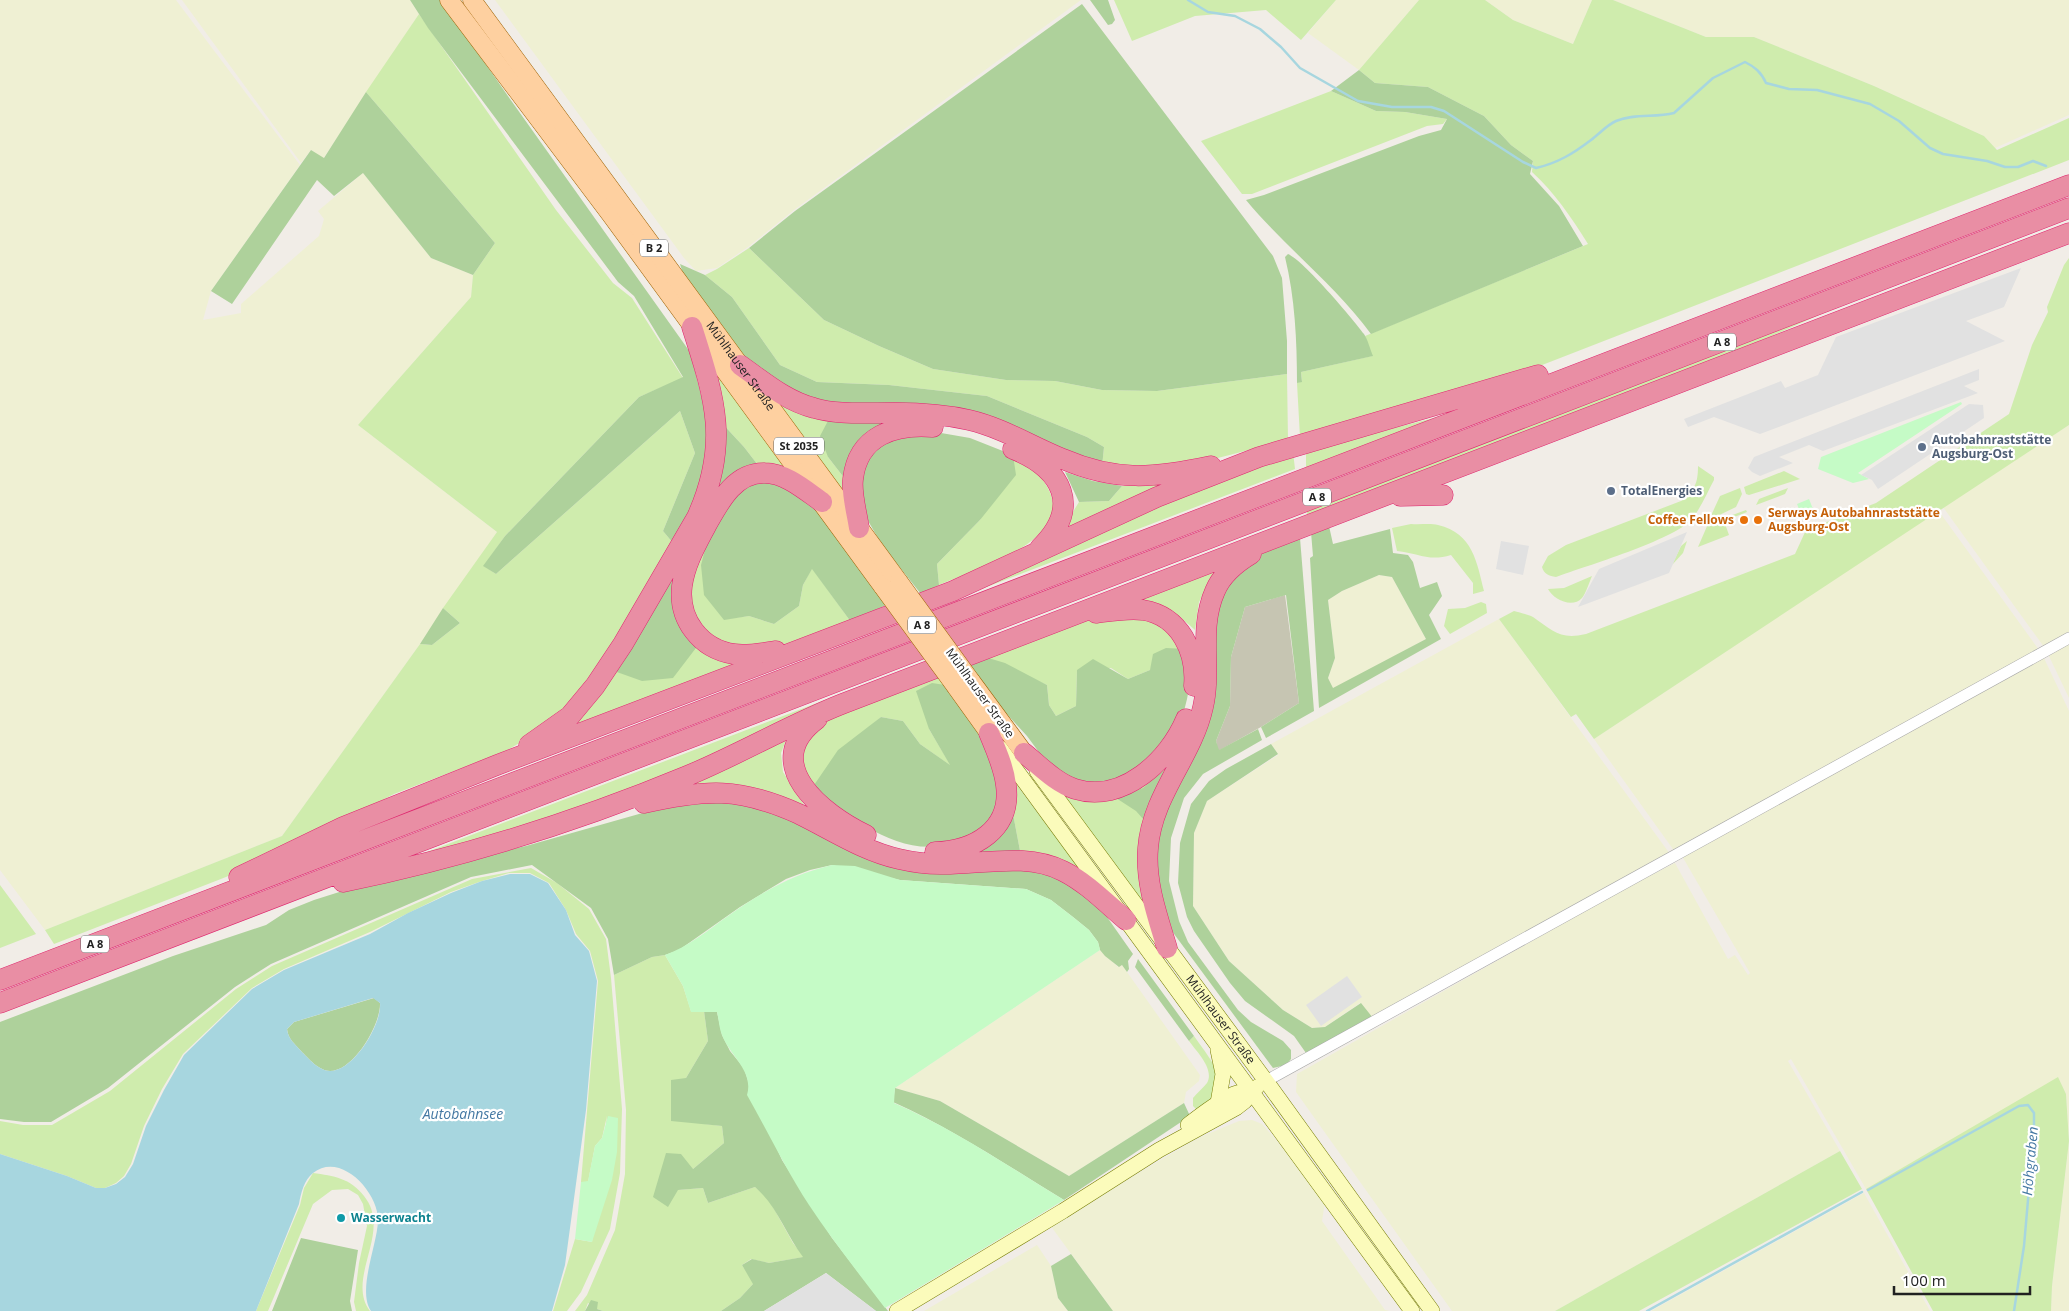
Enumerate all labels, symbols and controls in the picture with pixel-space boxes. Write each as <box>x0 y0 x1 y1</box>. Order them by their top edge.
road number: B 2 <box>640 240 668 256</box>
street label: Mühlhauser Straße <box>702 318 780 414</box>
road number: A 8 <box>1708 334 1736 351</box>
place label: Autobahnraststätte Augsburg-Ost <box>1932 431 2051 462</box>
road number: St 2035 <box>774 438 824 454</box>
marker: Autobahnraststätte Augsburg-Ost <box>1916 441 1928 453</box>
place label: TotalEnergies <box>1621 482 1702 499</box>
marker: TotalEnergies <box>1605 485 1617 497</box>
road number: A 8 <box>1303 488 1331 506</box>
place label: Serways Autobahnraststätte Augsburg-Ost <box>1768 504 1940 535</box>
place label: Coffee Fellows <box>1648 511 1734 528</box>
marker: Coffee Fellows <box>1738 514 1750 526</box>
marker: Serways Autobahnraststätte Augsburg-Ost <box>1752 514 1764 526</box>
road number: A 8 <box>908 616 936 634</box>
street label: Mühlhauser Straße <box>942 644 1019 741</box>
road number: A 8 <box>81 936 109 952</box>
street label: Mühlhauser Straße <box>1182 971 1260 1068</box>
water label: Autobahnsee <box>422 1104 503 1123</box>
water label: Höhgraben <box>2017 1126 2042 1196</box>
place label: Wasserwacht <box>351 1209 431 1226</box>
marker: Wasserwacht <box>335 1212 347 1224</box>
scale bar <box>1894 1264 2030 1296</box>
text: 100 m <box>1902 1270 1946 1290</box>

